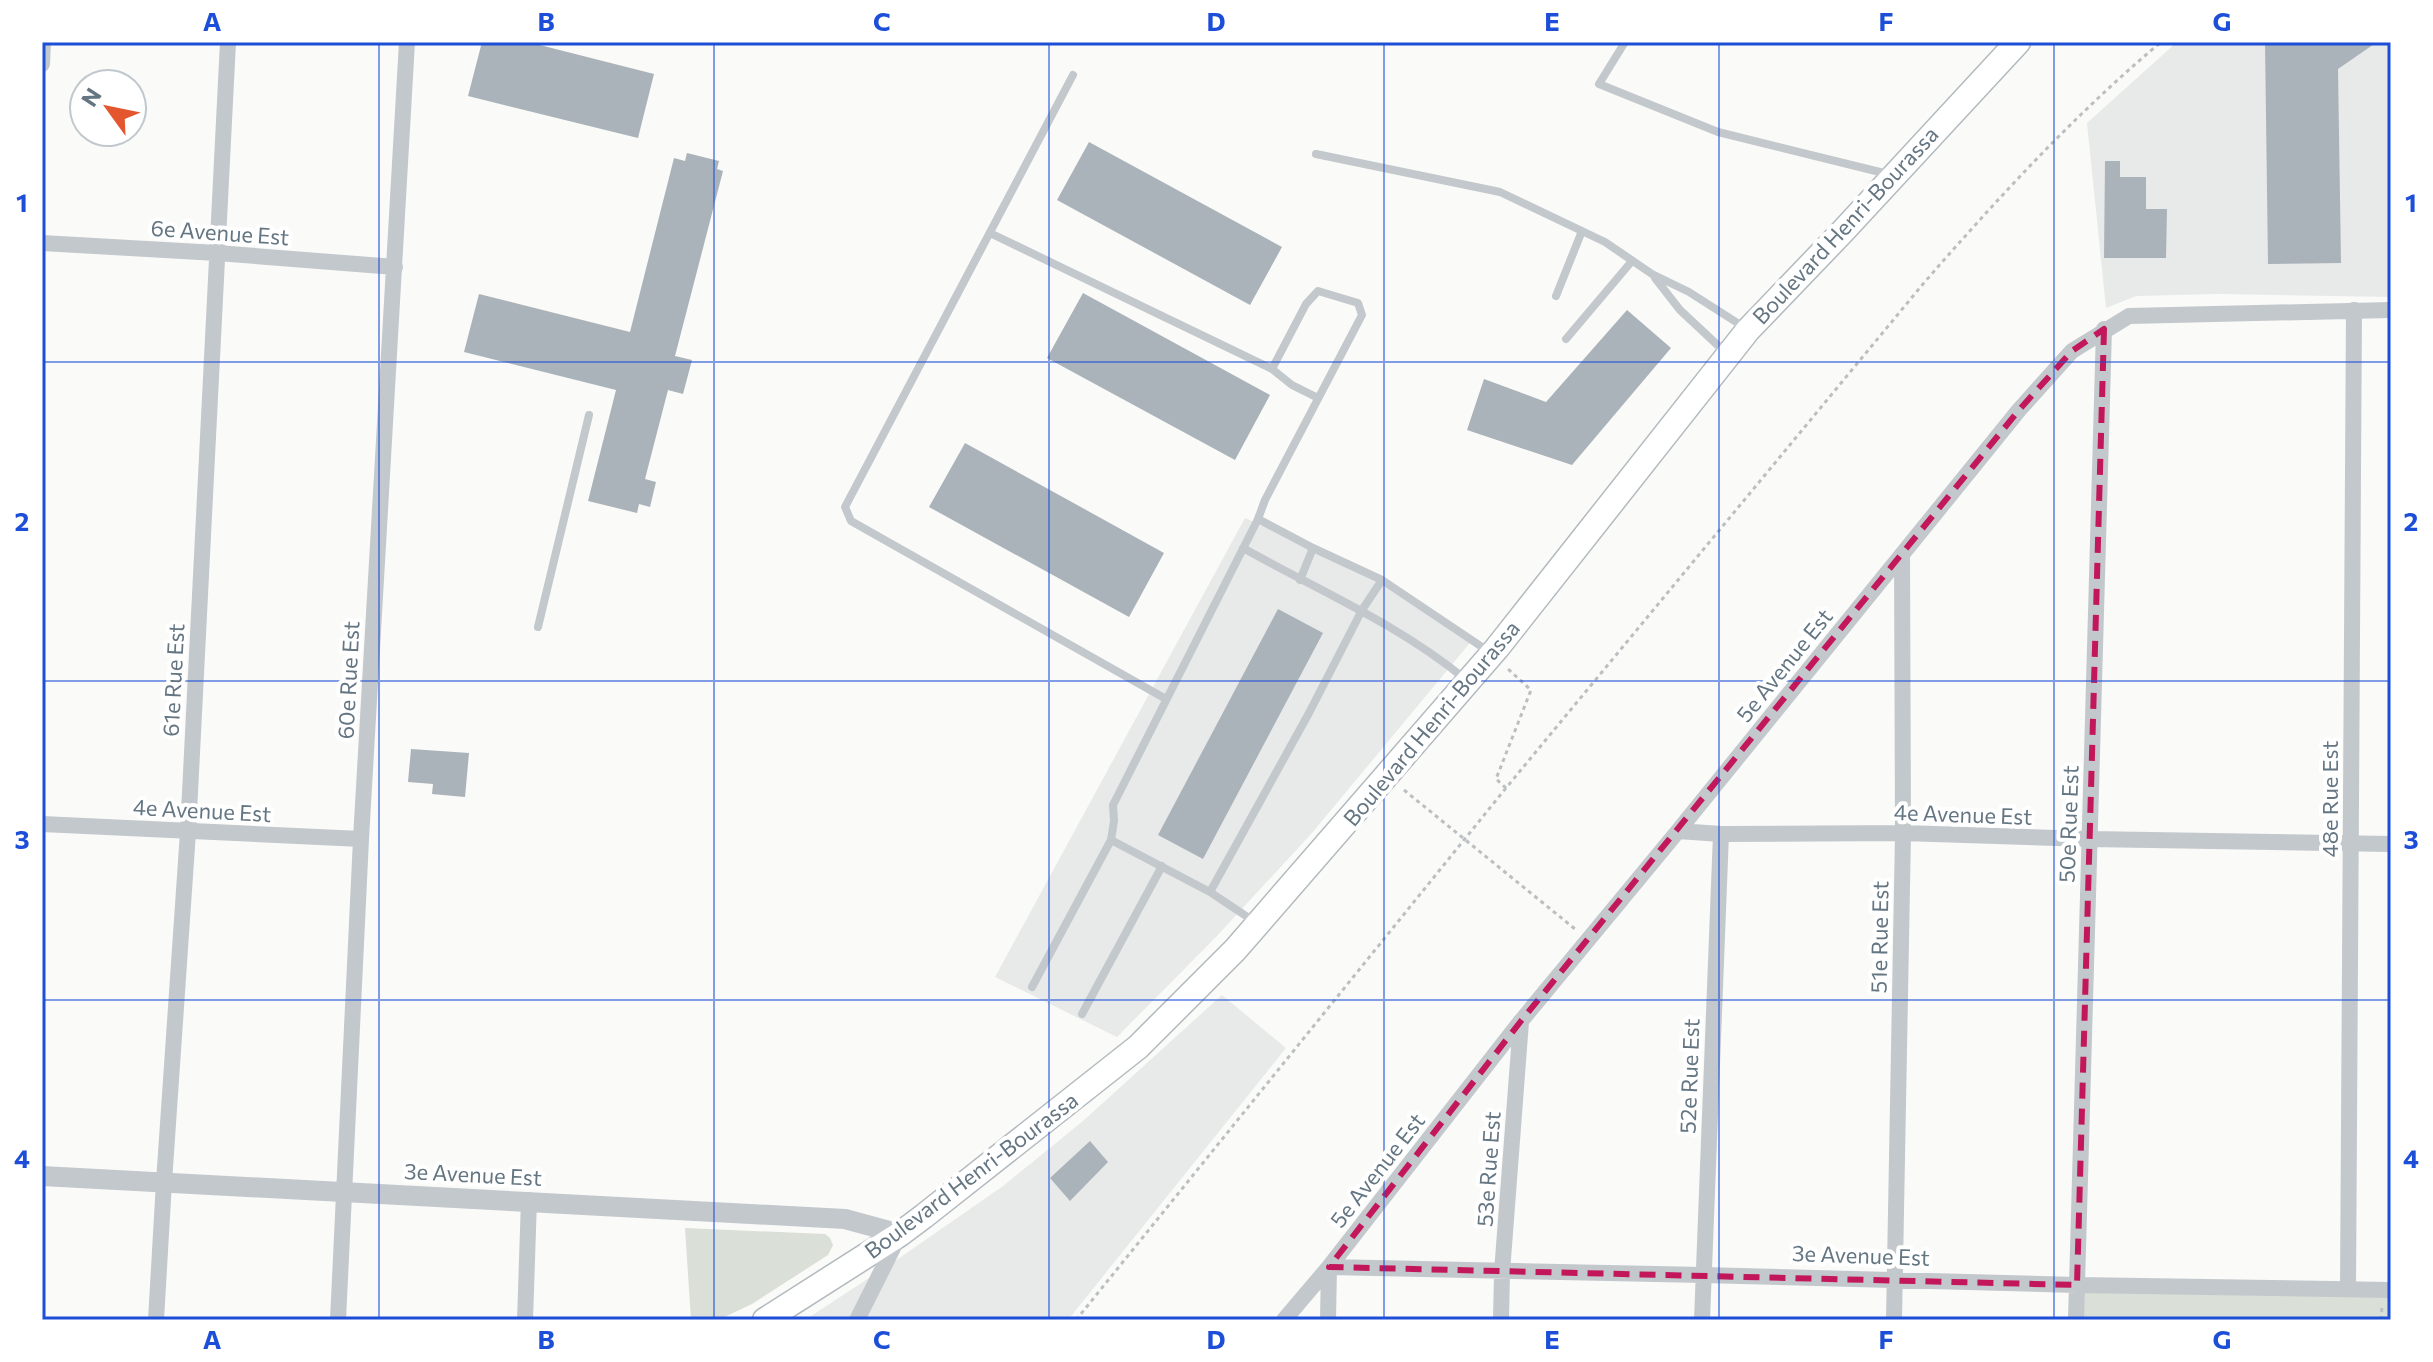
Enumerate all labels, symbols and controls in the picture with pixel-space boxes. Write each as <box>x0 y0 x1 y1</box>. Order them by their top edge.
text: A <box>203 5 222 36</box>
text: B <box>537 5 555 36</box>
text: C <box>873 5 891 36</box>
text: D <box>1206 5 1226 36</box>
text: E <box>1544 5 1560 36</box>
text: F <box>1878 5 1894 36</box>
text: G <box>2213 5 2231 36</box>
north arrow <box>68 68 148 148</box>
text: N <box>75 83 107 111</box>
street label: Boulevard Henri-Bourassa <box>1746 121 1944 329</box>
text: 1 <box>16 186 28 217</box>
text: 1 <box>2405 186 2417 217</box>
street label: 6e Avenue Est <box>150 214 290 250</box>
text: 2 <box>15 505 29 536</box>
text: 2 <box>2404 505 2418 536</box>
street label: 5e Avenue Est <box>1730 603 1838 727</box>
street label: Boulevard Henri-Bourassa <box>1337 615 1525 831</box>
street label: 60e Rue Est <box>331 620 365 740</box>
street label: 61e Rue Est <box>157 623 189 737</box>
street label: 48e Rue Est <box>2316 740 2343 858</box>
street label: 50e Rue Est <box>2052 765 2084 883</box>
street label: 4e Avenue Est <box>132 793 272 827</box>
street label: 4e Avenue Est <box>1893 798 2033 830</box>
text: 3 <box>14 823 30 854</box>
text: 3 <box>2403 823 2419 854</box>
street label: 51e Rue Est <box>1865 880 1893 994</box>
street label: 52e Rue Est <box>1673 1018 1705 1134</box>
street label: Boulevard Henri-Bourassa <box>859 1086 1083 1264</box>
street label: 5e Avenue Est <box>1324 1107 1430 1233</box>
street label: 53e Rue Est <box>1470 1110 1506 1228</box>
text: 4 <box>14 1142 30 1173</box>
text: 4 <box>2403 1142 2419 1173</box>
street label: 3e Avenue Est <box>403 1157 543 1191</box>
street label: 3e Avenue Est <box>1792 1239 1930 1271</box>
text: A <box>203 1323 222 1354</box>
text: B <box>537 1323 555 1354</box>
text: C <box>873 1323 891 1354</box>
text: D <box>1206 1323 1226 1354</box>
text: E <box>1544 1323 1560 1354</box>
text: F <box>1878 1323 1894 1354</box>
text: G <box>2213 1323 2231 1354</box>

